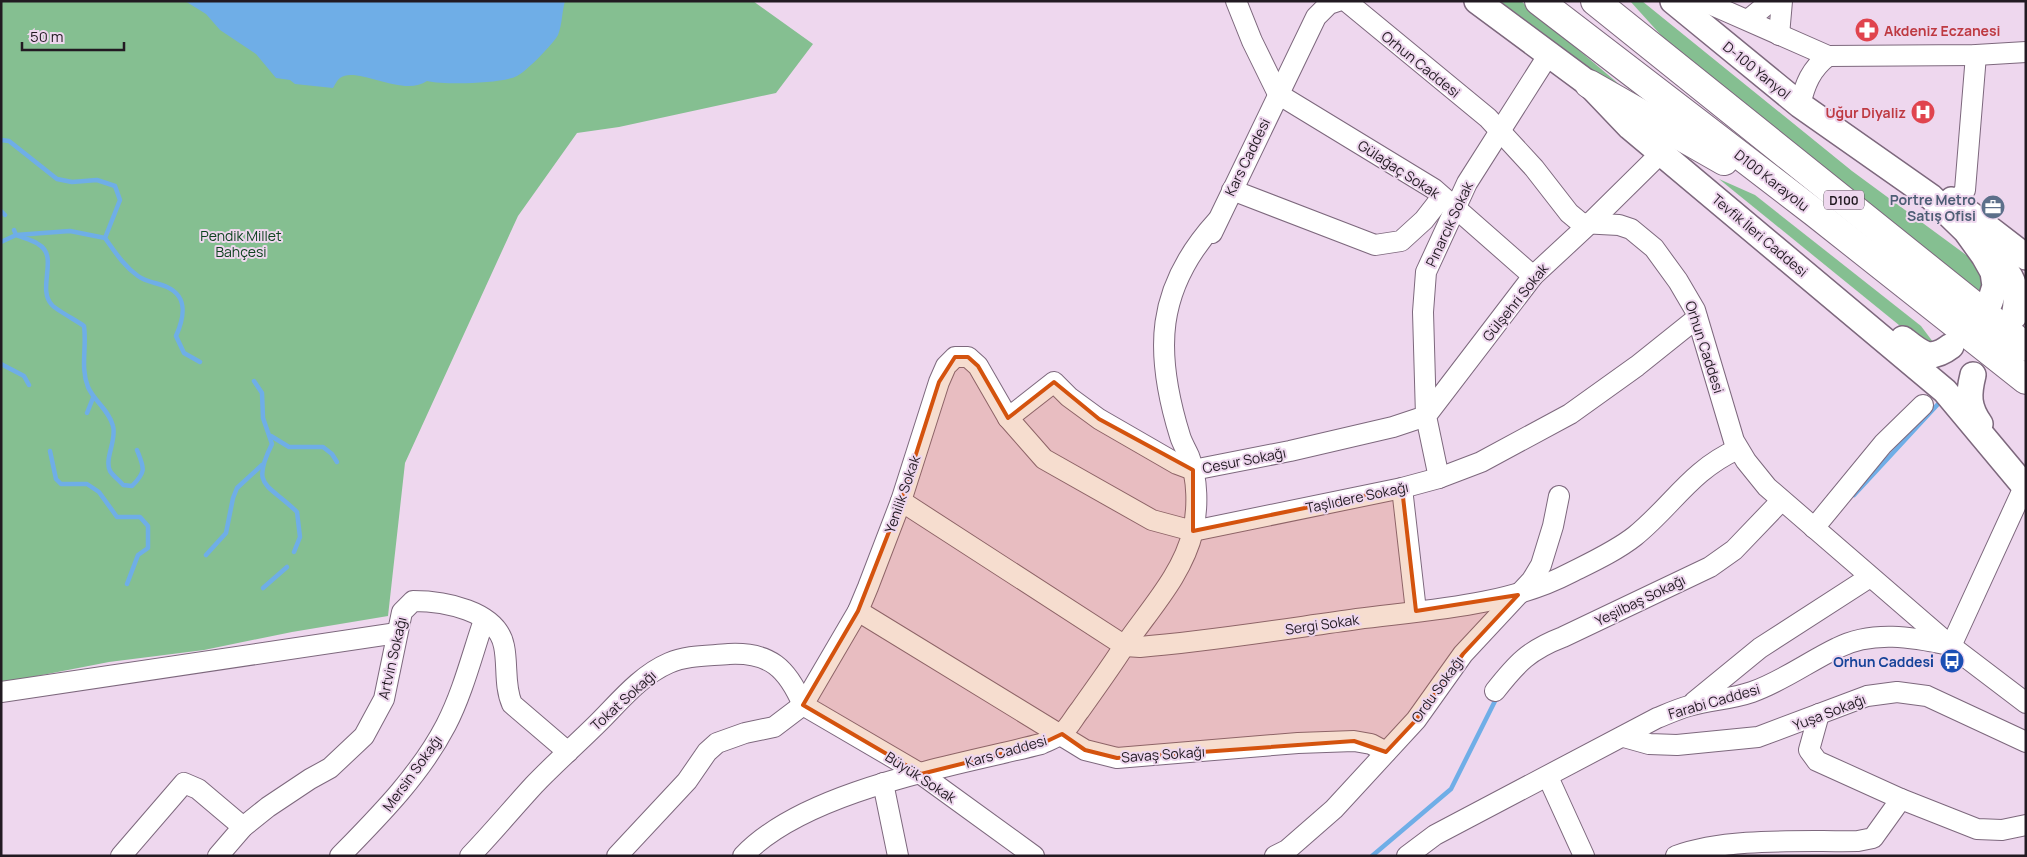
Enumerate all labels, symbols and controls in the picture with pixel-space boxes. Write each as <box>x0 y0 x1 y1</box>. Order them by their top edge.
pharmacy icon: Akdeniz Eczanesi <box>1854 17 1880 43</box>
scale bar <box>22 20 125 52</box>
place label: Akdeniz Eczanesi <box>1884 21 2001 40</box>
text: 50 m <box>30 26 64 47</box>
street label: Orhun Caddesi <box>1378 26 1464 102</box>
street label: D-100 Yanyol <box>1719 37 1795 103</box>
hospital icon: Uğur Diyaliz <box>1910 99 1936 125</box>
place label: Uğur Diyaliz <box>1825 103 1906 122</box>
street label: Kars Caddesi <box>1220 115 1274 199</box>
street label: Gülağaç Sokak <box>1354 135 1445 203</box>
street label: D100 Karayolu <box>1731 145 1813 215</box>
street label: Pınarcık Sokak <box>1421 177 1477 270</box>
street label: Tevfik İleri Caddesi <box>1708 189 1812 281</box>
road number: D100 <box>1824 190 1864 210</box>
place label: Portre Metro Satış Ofisi <box>1890 190 1976 225</box>
office icon: Portre Metro Satış Ofisi <box>1980 194 2006 220</box>
park label: Pendik Millet Bahçesi <box>200 226 282 261</box>
street label: Gülşehri Sokak <box>1478 258 1553 345</box>
street label: Orhun Caddesi <box>1681 298 1729 396</box>
street label: Cesur Sokağı <box>1201 443 1287 477</box>
street label: Yenilik Sokak <box>880 452 925 535</box>
street label: Taşlıdere Sokağı <box>1304 477 1410 517</box>
street label: Yeşilbaş Sokağı <box>1592 570 1688 630</box>
street label: Sergi Sokak <box>1284 609 1361 639</box>
street label: Artvin Sokağı <box>373 615 411 701</box>
bus stop icon: Orhun Caddesi̇ <box>1939 648 1965 674</box>
street label: Ordu Sokağı <box>1406 652 1468 726</box>
place label: Orhun Caddesi̇ <box>1833 652 1934 671</box>
street label: Tokat Sokağı <box>586 666 660 734</box>
street label: Farabi Caddesi <box>1666 679 1762 723</box>
street label: Yuşa Sokağı <box>1790 689 1868 735</box>
street label: Kars Caddesi <box>963 730 1049 772</box>
street label: Mersin Sokağı <box>378 731 446 815</box>
street label: Savaş Sokağı <box>1120 742 1206 766</box>
street label: Büyük Sokak <box>882 747 961 808</box>

